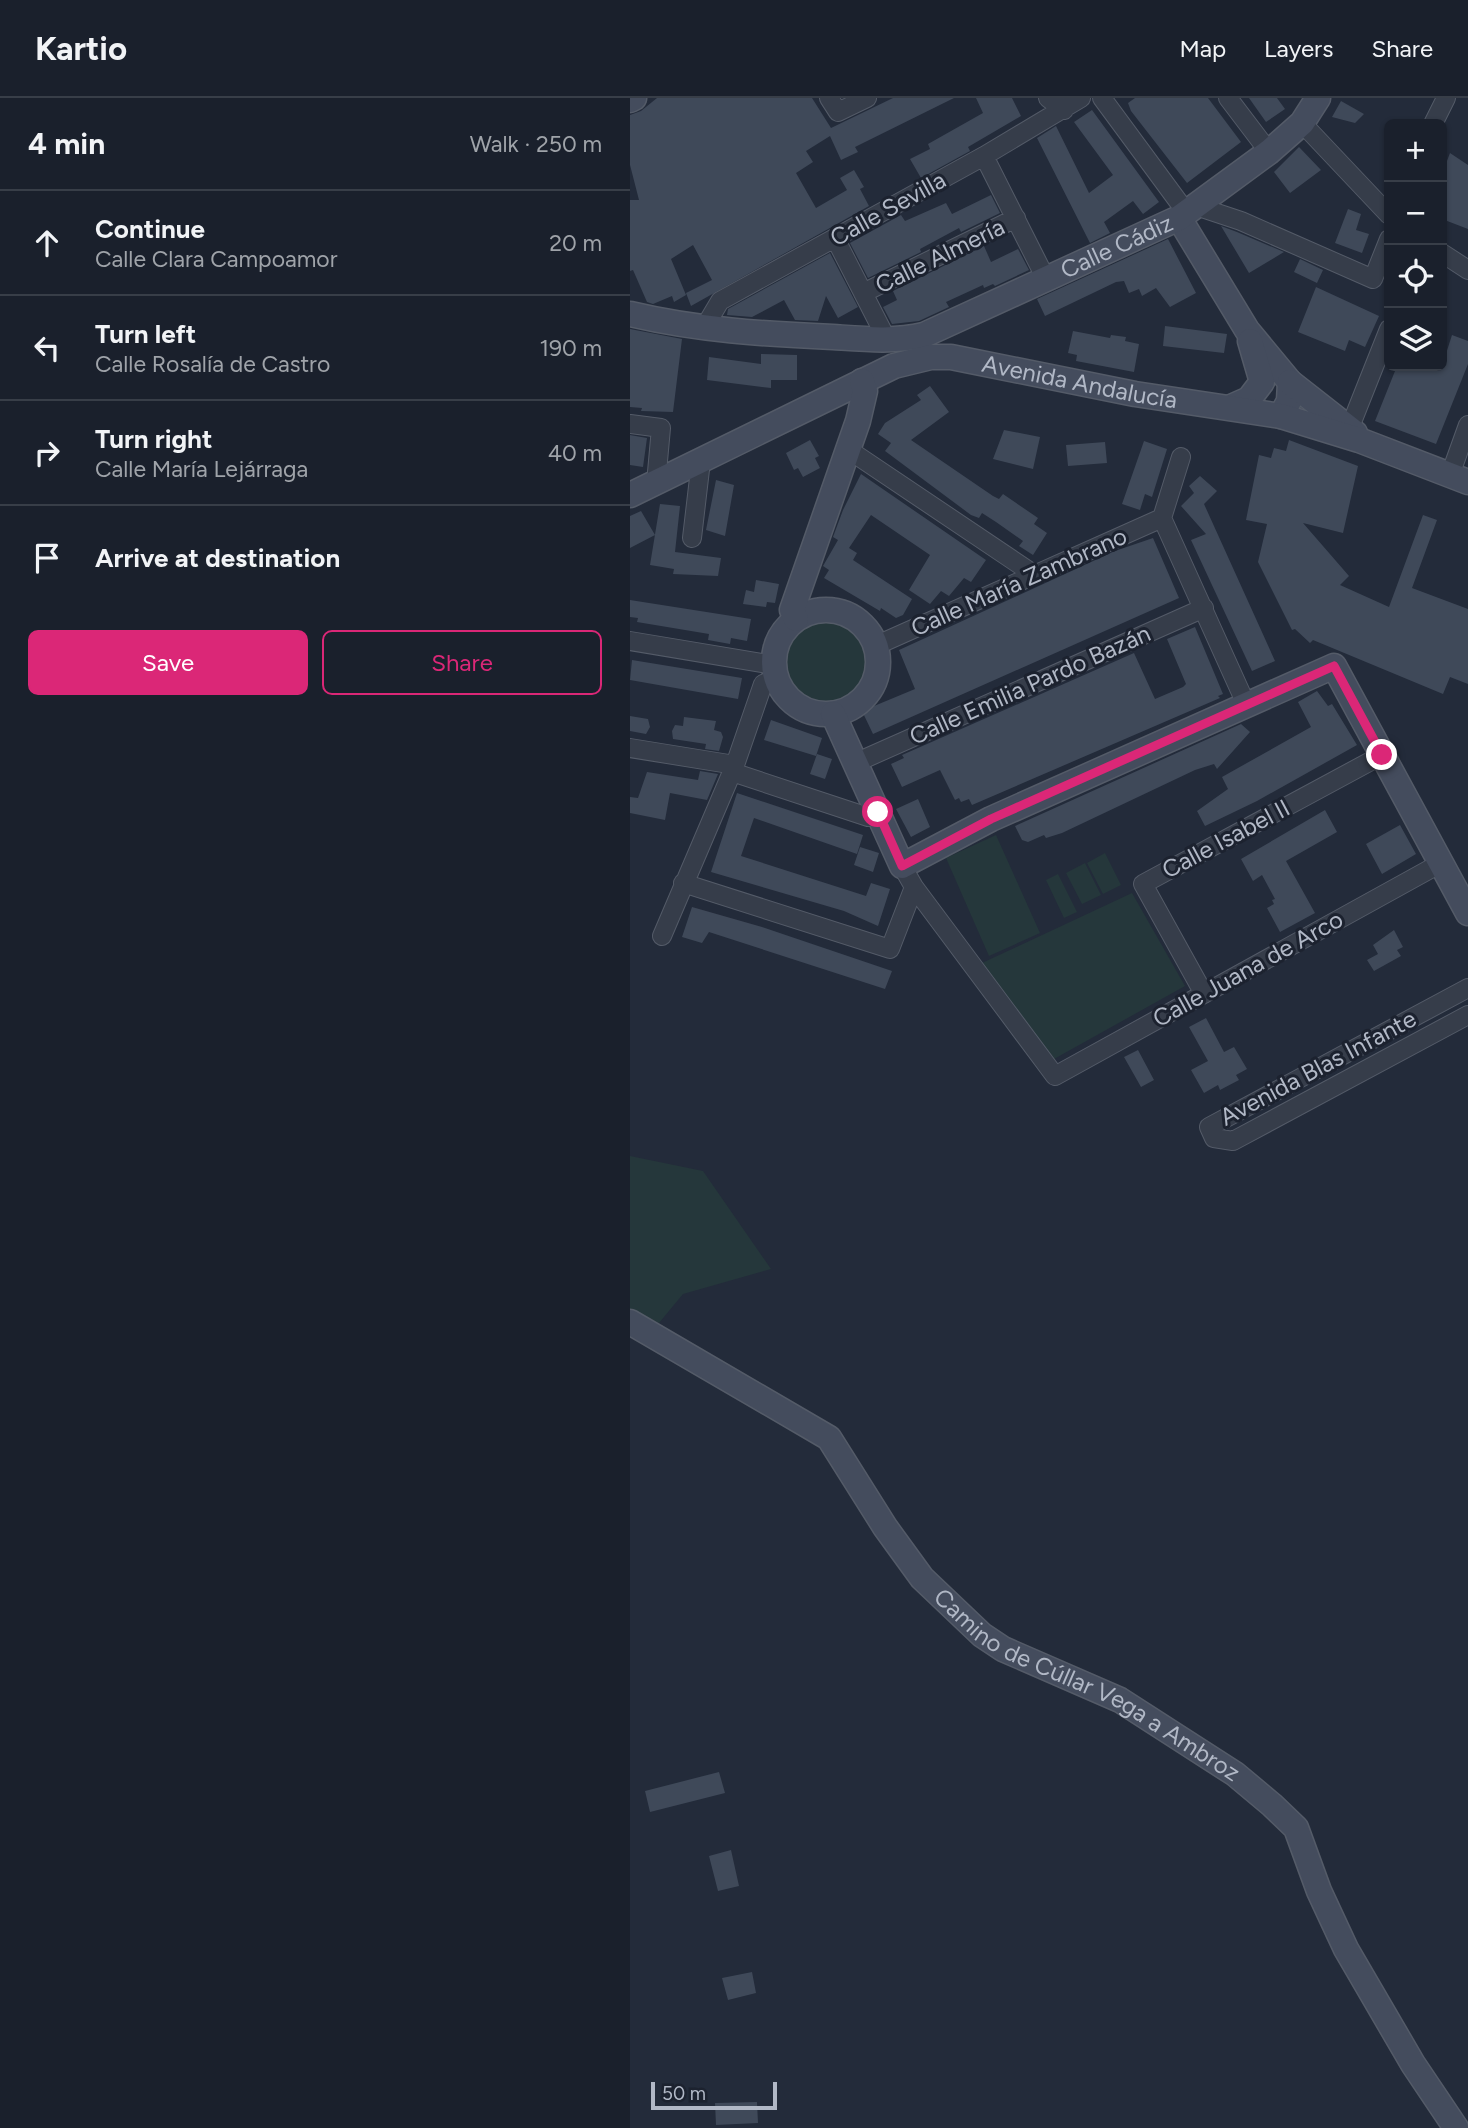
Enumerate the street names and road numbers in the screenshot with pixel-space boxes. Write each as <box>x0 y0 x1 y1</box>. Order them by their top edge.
street label: Calle Sevilla <box>825 165 951 252</box>
street label: Calle Cádiz <box>1056 208 1177 284</box>
street label: Calle Almería <box>870 212 1009 299</box>
street label: Avenida Andalucía <box>980 349 1179 414</box>
street label: Calle María Zambrano <box>906 521 1131 642</box>
street label: Calle Emilia Pardo Bazán <box>905 618 1155 751</box>
street label: Calle Isabel II <box>1157 793 1295 884</box>
street label: Calle Juana de Arco <box>1148 904 1348 1033</box>
street label: Avenida Blas Infante <box>1215 1004 1421 1132</box>
street label: Camino de Cúllar Vega a Ambroz <box>928 1582 1246 1787</box>

